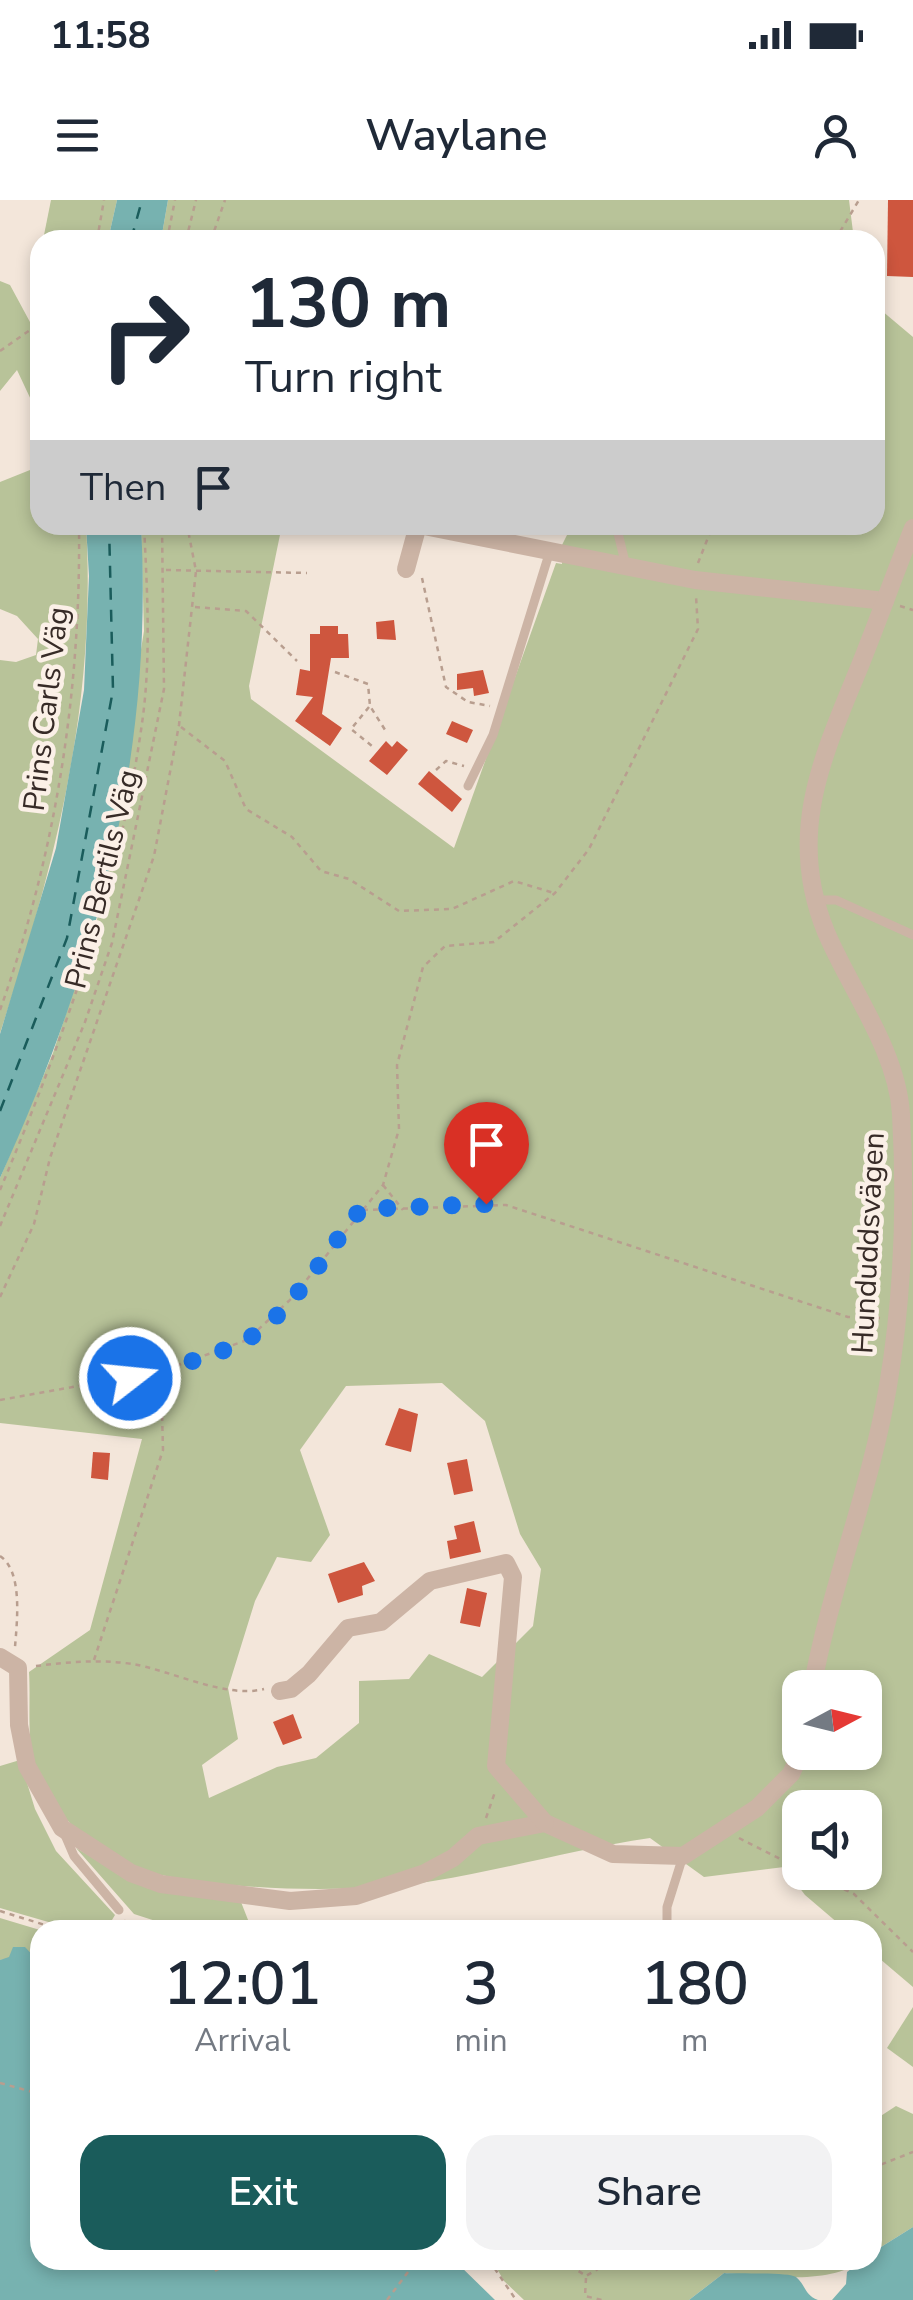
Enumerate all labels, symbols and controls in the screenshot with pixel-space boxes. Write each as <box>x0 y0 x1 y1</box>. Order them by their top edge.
text: 11:58 <box>50 10 151 61</box>
text: Waylane <box>365 105 548 166</box>
icon: menu <box>50 108 105 163</box>
icon: person <box>808 108 863 163</box>
text: 130 m <box>245 256 451 352</box>
icon: right <box>80 270 210 400</box>
text: Turn right <box>245 347 442 408</box>
icon: arrive <box>186 460 241 515</box>
text: Then <box>80 462 166 513</box>
street label: Prins Carls Väg <box>14 605 79 813</box>
street label: Prins Bertils Väg <box>55 765 149 993</box>
pin <box>444 1102 529 1205</box>
icon: arrive <box>459 1117 514 1172</box>
street label: Hunduddsvägen <box>842 1131 895 1355</box>
position arrow <box>78 1326 182 1430</box>
north arrow <box>782 1670 882 1770</box>
map controls <box>782 1670 882 1890</box>
button: sound <box>782 1790 882 1890</box>
text: 12:01 <box>163 1943 321 2025</box>
text: 3 <box>463 1943 499 2025</box>
text: 180 <box>641 1943 749 2025</box>
text: Arrival <box>194 2019 290 2062</box>
text: min <box>455 2019 508 2062</box>
text: m <box>681 2019 709 2062</box>
button: Exit <box>80 2135 446 2250</box>
button: Share <box>466 2135 832 2250</box>

